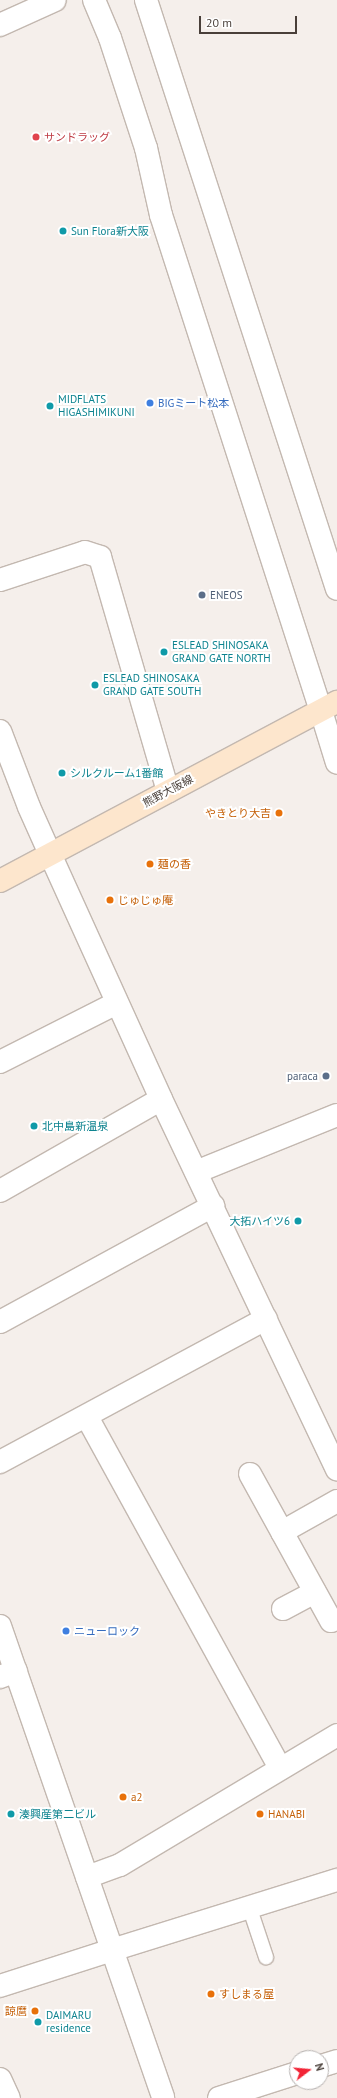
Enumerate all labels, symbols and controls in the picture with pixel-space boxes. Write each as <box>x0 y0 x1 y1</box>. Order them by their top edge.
scale bar <box>201 8 299 34</box>
text: 20 m <box>206 15 232 30</box>
place label: サンドラッグ <box>44 130 110 144</box>
marker: サンドラッグ <box>31 132 41 142</box>
place label: Sun Flora新大阪 <box>71 224 149 238</box>
marker: Sun Flora新大阪 <box>58 226 68 236</box>
place label: MIDFLATS HIGASHIMIKUNI <box>58 393 135 419</box>
place label: BIGミート松本 <box>158 396 229 410</box>
marker: BIGミート松本 <box>145 398 155 408</box>
marker: MIDFLATS HIGASHIMIKUNI <box>45 401 55 411</box>
place label: ENEOS <box>210 588 243 602</box>
marker: ENEOS <box>197 590 207 600</box>
place label: ESLEAD SHINOSAKA GRAND GATE NORTH <box>172 639 271 665</box>
marker: ESLEAD SHINOSAKA GRAND GATE NORTH <box>159 647 169 657</box>
place label: ESLEAD SHINOSAKA GRAND GATE SOUTH <box>103 672 201 698</box>
marker: ESLEAD SHINOSAKA GRAND GATE SOUTH <box>90 680 100 690</box>
place label: シルクルーム1番館 <box>70 766 164 780</box>
marker: シルクルーム1番館 <box>57 768 67 778</box>
street label: 熊野大阪線 <box>141 772 195 810</box>
place label: やきとり大吉 <box>205 806 271 820</box>
marker: やきとり大吉 <box>274 808 284 818</box>
place label: 麺の香 <box>158 857 191 871</box>
marker: 麺の香 <box>145 859 155 869</box>
place label: じゅじゅ庵 <box>118 893 173 907</box>
marker: じゅじゅ庵 <box>105 895 115 905</box>
place label: paraca <box>287 1069 318 1083</box>
marker: paraca <box>321 1071 331 1081</box>
place label: 北中島新温泉 <box>42 1119 108 1133</box>
marker: 北中島新温泉 <box>29 1121 39 1131</box>
place label: 大拓ハイツ6 <box>229 1214 290 1228</box>
marker: 大拓ハイツ6 <box>293 1216 303 1226</box>
place label: ニューロック <box>74 1624 140 1638</box>
marker: ニューロック <box>61 1626 71 1636</box>
place label: a2 <box>131 1790 142 1804</box>
marker: a2 <box>118 1792 128 1802</box>
place label: 湊興産第二ビル <box>19 1807 96 1821</box>
place label: HANABI <box>268 1807 305 1821</box>
marker: 湊興産第二ビル <box>6 1809 16 1819</box>
marker: HANABI <box>255 1809 265 1819</box>
place label: すしまる屋 <box>219 1987 274 2001</box>
marker: すしまる屋 <box>206 1989 216 1999</box>
place label: 諒麿 <box>5 2004 27 2018</box>
marker: 諒麿 <box>30 2006 40 2016</box>
place label: DAIMARU residence <box>46 2009 91 2035</box>
marker: DAIMARU residence <box>33 2017 43 2027</box>
north arrow <box>289 2050 329 2090</box>
text: N <box>312 2062 327 2072</box>

